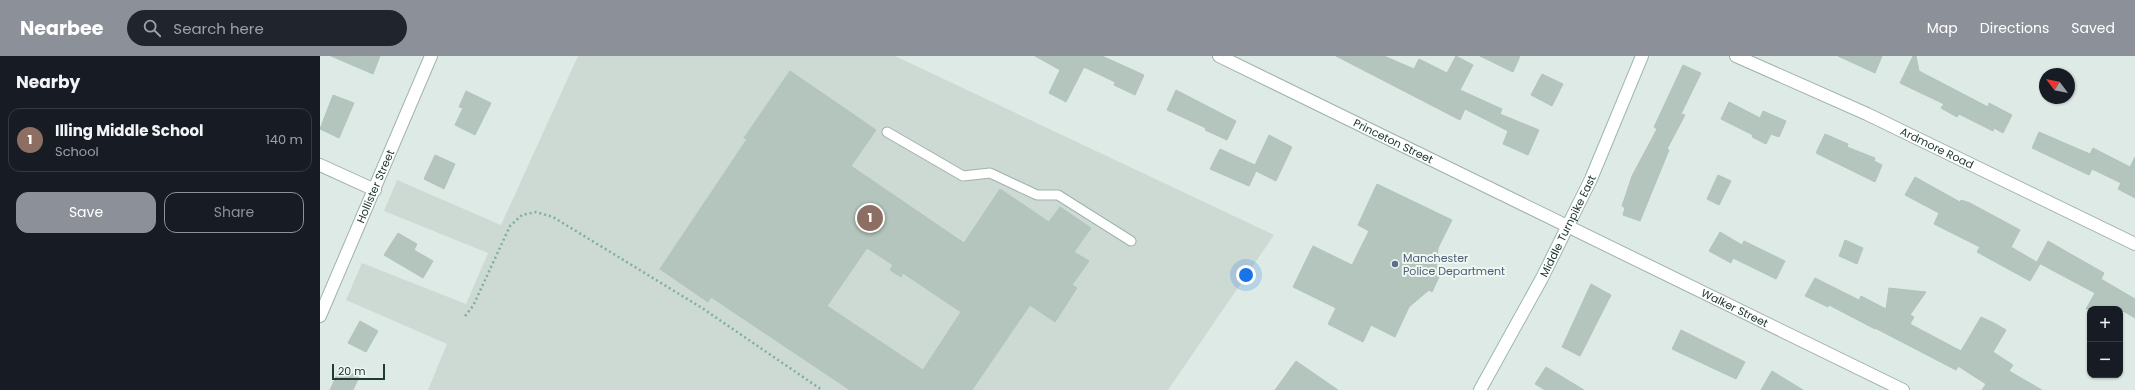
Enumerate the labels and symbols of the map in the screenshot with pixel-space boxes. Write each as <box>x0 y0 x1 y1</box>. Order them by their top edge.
north arrow <box>2039 68 2075 104</box>
street label: Princeton Street <box>1351 115 1436 167</box>
street label: Ardmore Road <box>1898 123 1976 173</box>
street label: Hollister Street <box>353 147 398 226</box>
street label: Middle Turnpike East <box>1536 173 1600 280</box>
pin: 1 <box>857 203 883 233</box>
place label: Manchester Police Department <box>1403 250 1505 279</box>
marker: Manchester Police Department <box>1390 259 1400 269</box>
your location <box>1236 265 1256 285</box>
street label: Walker Street <box>1699 285 1771 331</box>
scale bar <box>332 362 385 381</box>

